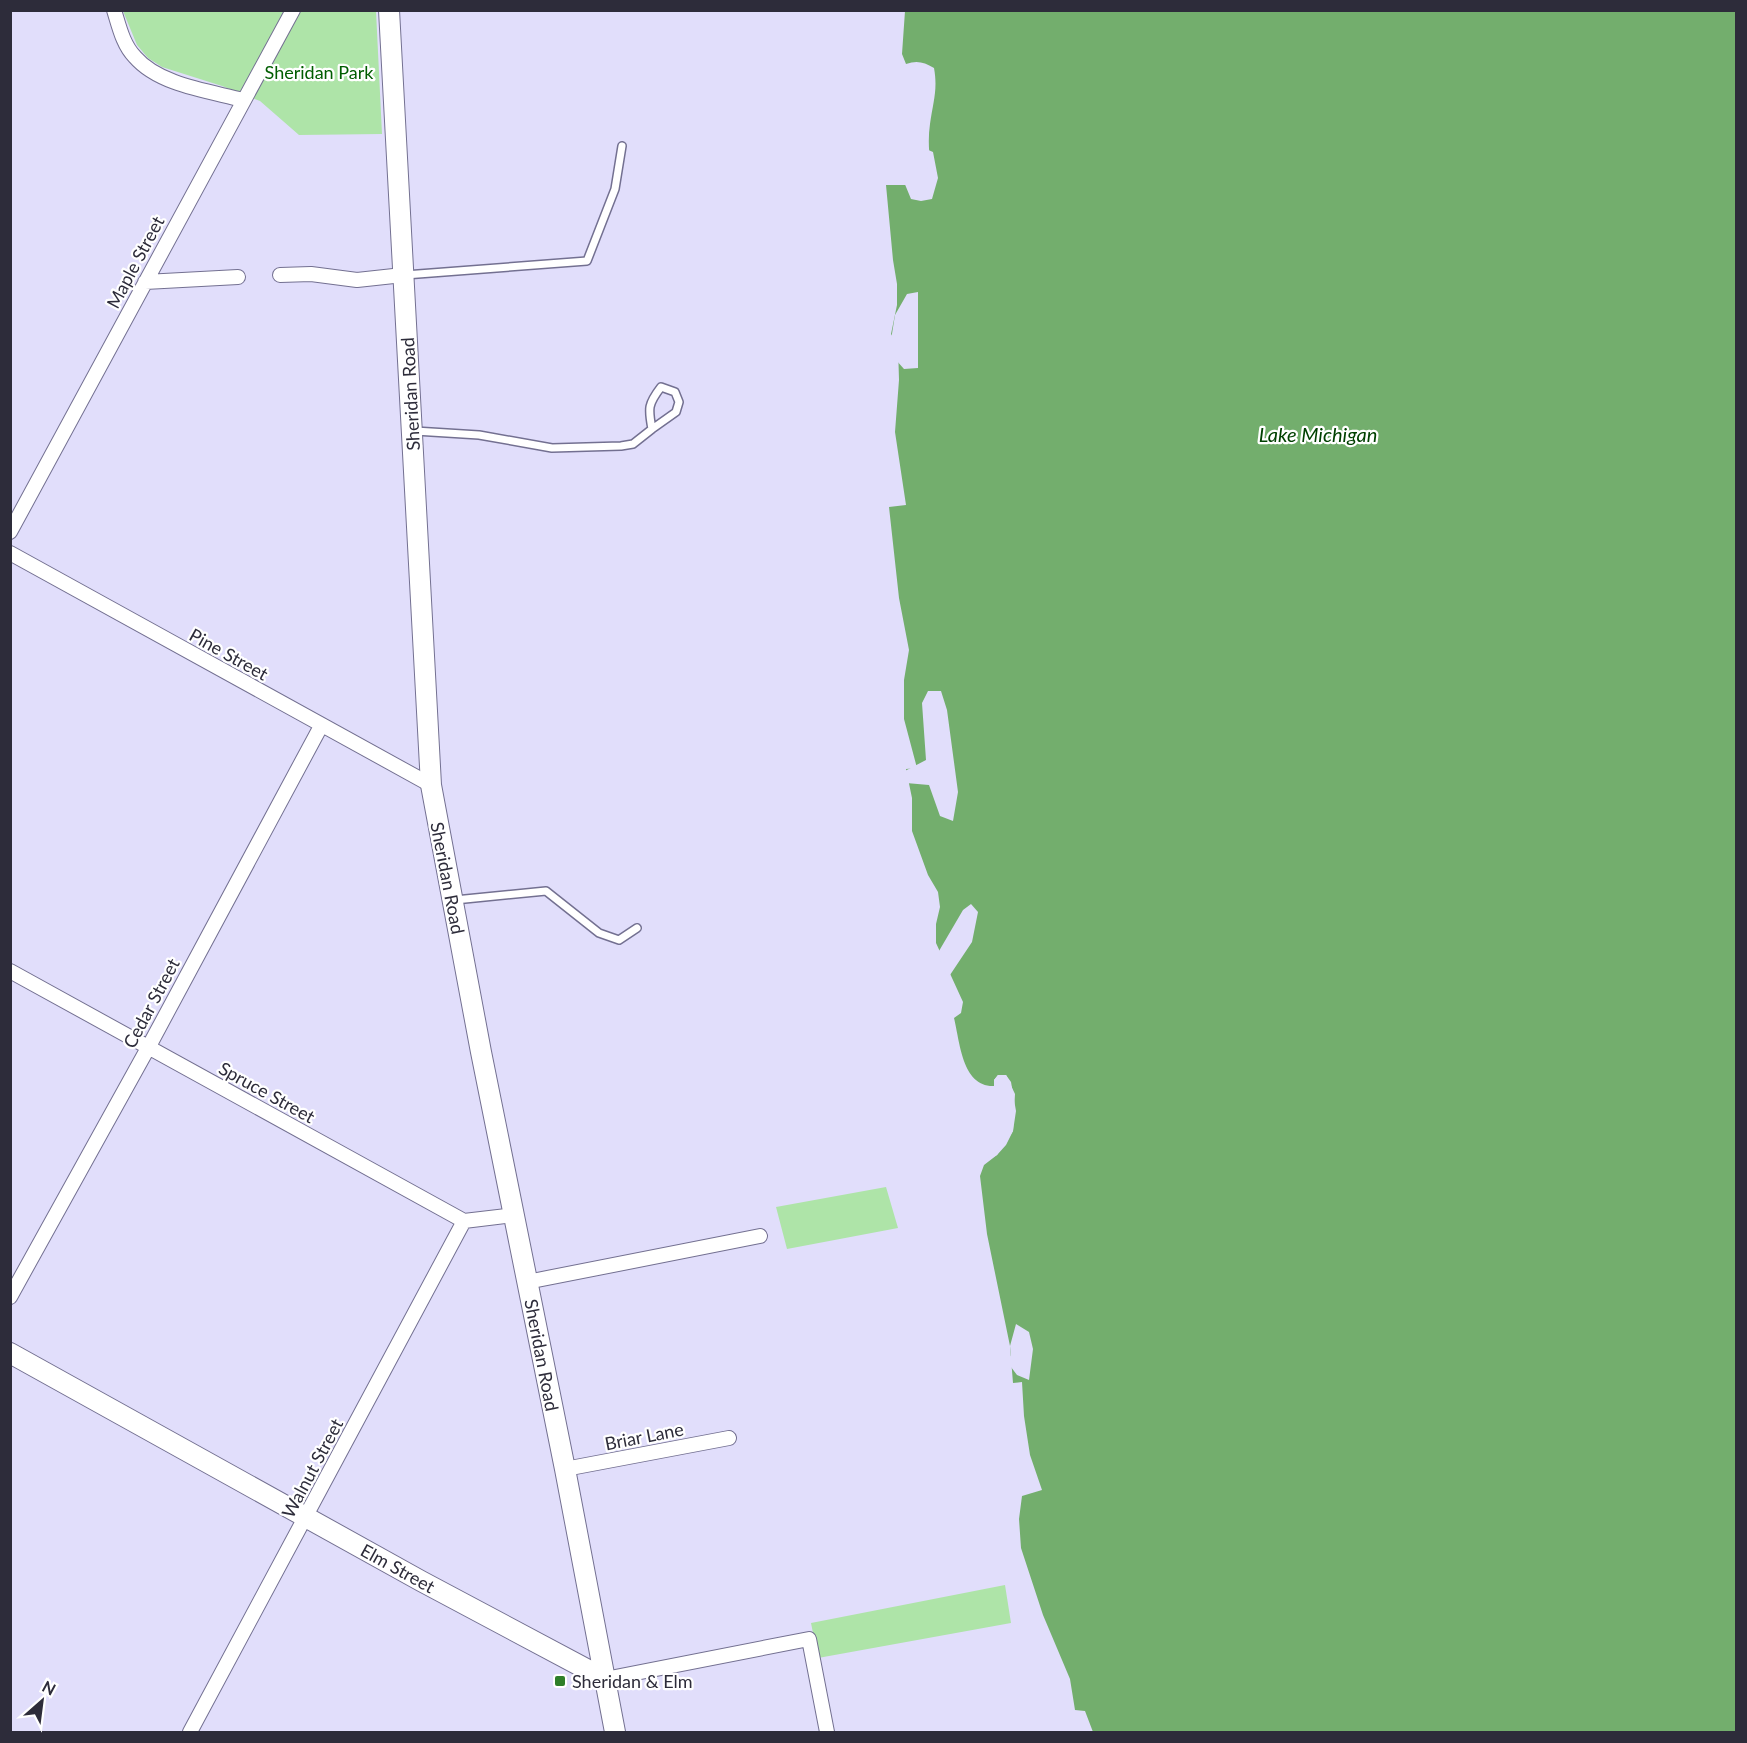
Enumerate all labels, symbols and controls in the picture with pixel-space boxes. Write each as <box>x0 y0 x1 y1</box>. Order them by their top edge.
park label: Sheridan Park <box>265 61 374 83</box>
street label: Maple Street <box>102 212 169 312</box>
street label: Sheridan Road <box>396 337 424 451</box>
water label: Lake Michigan <box>1259 422 1377 446</box>
street label: Pine Street <box>186 623 273 685</box>
street label: Sheridan Road <box>426 820 470 936</box>
street label: Cedar Street <box>118 954 184 1052</box>
street label: Spruce Street <box>215 1057 319 1128</box>
street label: Sheridan Road <box>520 1297 564 1413</box>
street label: Walnut Street <box>277 1414 348 1521</box>
street label: Briar Lane <box>603 1418 685 1454</box>
street label: Elm Street <box>357 1539 439 1598</box>
place label: Sheridan & Elm <box>572 1670 693 1692</box>
north arrow <box>12 1671 72 1731</box>
marker: Sheridan & Elm <box>553 1674 567 1688</box>
text: N <box>39 1676 59 1699</box>

